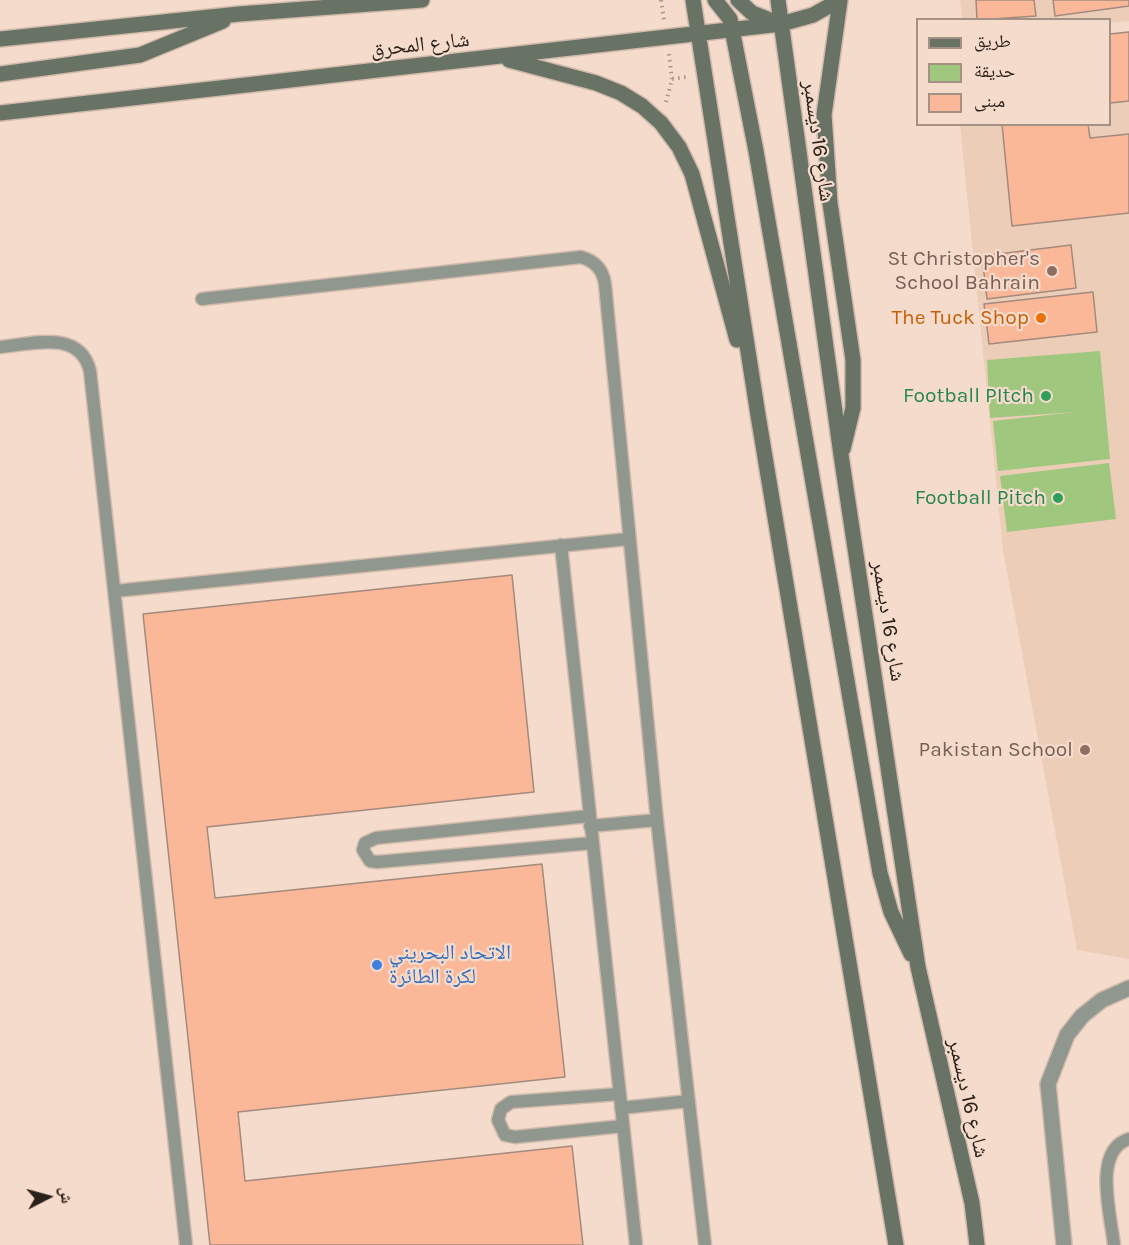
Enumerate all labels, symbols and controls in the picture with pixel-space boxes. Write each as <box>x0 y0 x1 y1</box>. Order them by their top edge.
legend <box>916 18 1111 126</box>
street label: شارع المحرق <box>369 27 471 63</box>
text: طريق <box>974 30 1011 52</box>
text: حديقة <box>974 60 1015 82</box>
street label: شارع 16 ديسمبر <box>797 79 839 203</box>
text: مبنى <box>974 90 1005 112</box>
place label: St Christopher's School Bahrain <box>887 246 1040 296</box>
marker: St Christopher's School Bahrain <box>1045 264 1059 278</box>
place label: The Tuck Shop <box>891 305 1029 331</box>
marker: The Tuck Shop <box>1034 311 1048 325</box>
place label: Football PItch <box>903 383 1034 409</box>
marker: Football PItch <box>1039 389 1053 403</box>
place label: Football Pitch <box>915 485 1046 511</box>
marker: Football Pitch <box>1051 491 1065 505</box>
street label: شارع 16 ديسمبر <box>866 559 910 683</box>
place label: Pakistan School <box>919 737 1073 763</box>
marker: Pakistan School <box>1078 743 1092 757</box>
place label: الاتحاد البحريني لكرة الطائرة <box>389 940 511 990</box>
marker: الاتحاد البحريني لكرة الطائرة <box>370 958 384 972</box>
street label: شارع 16 ديسمبر <box>942 1036 994 1160</box>
north arrow <box>18 1167 78 1227</box>
text: ش <box>56 1186 77 1204</box>

